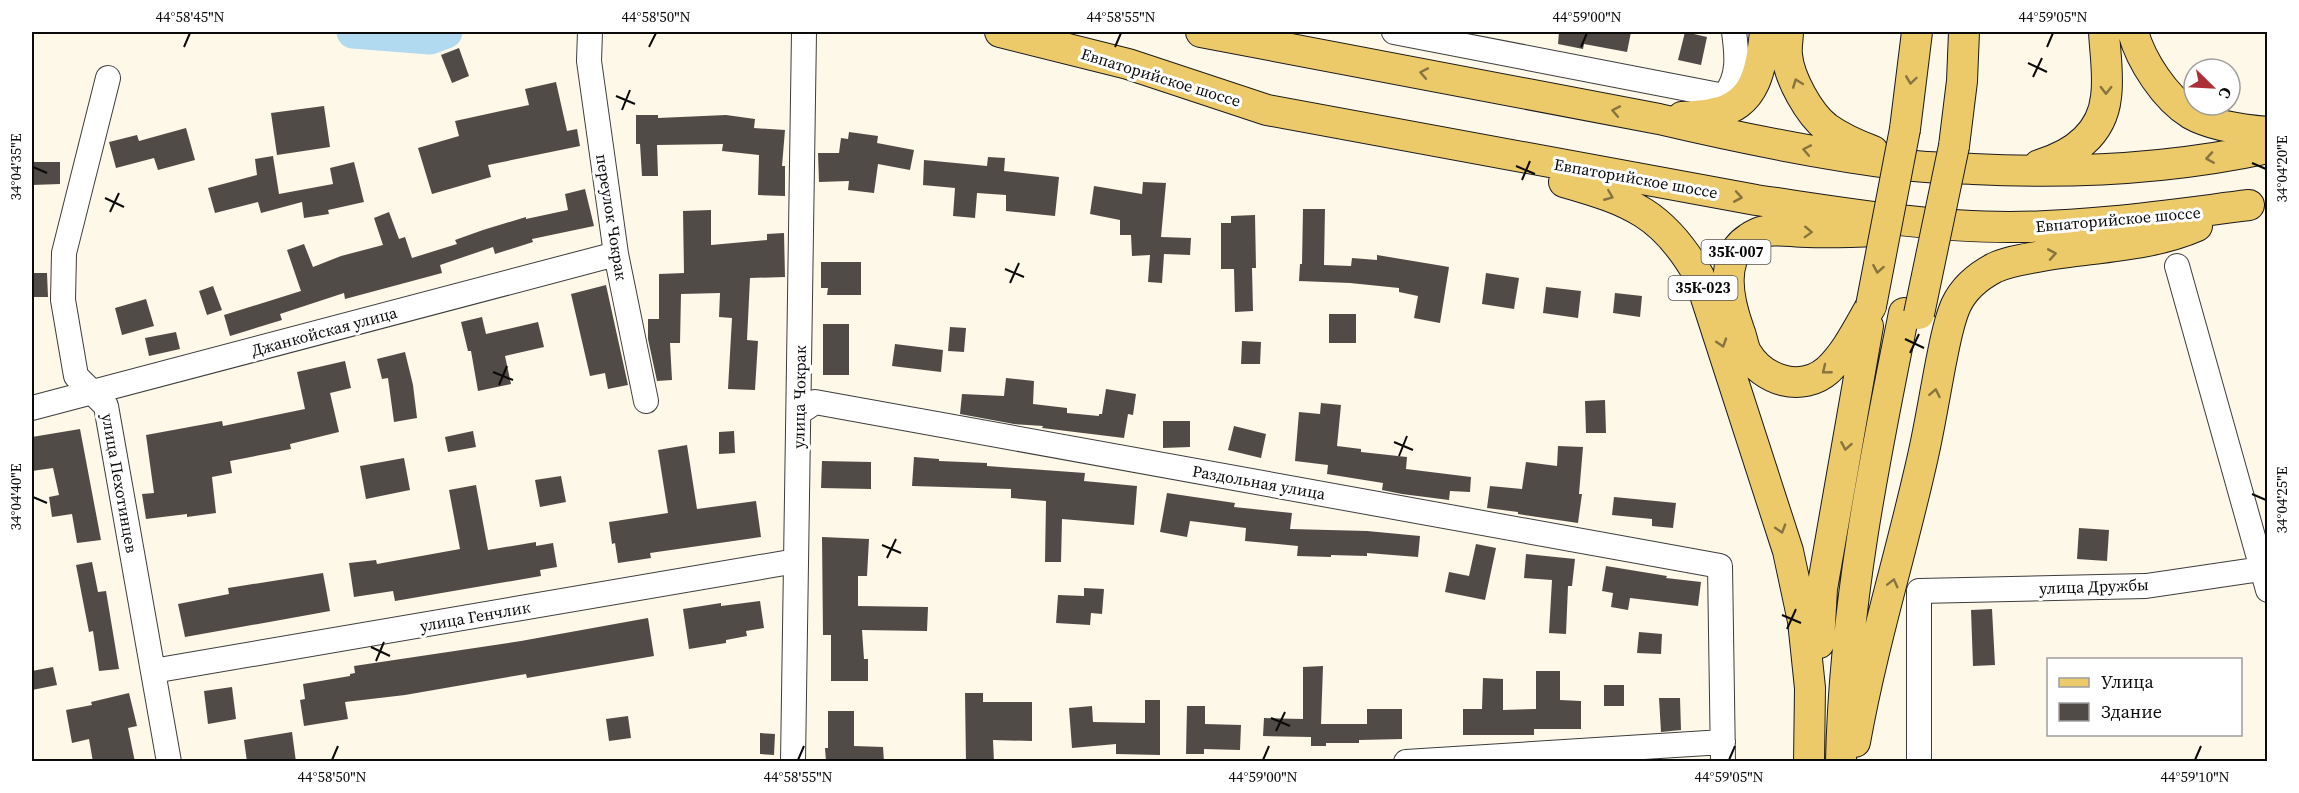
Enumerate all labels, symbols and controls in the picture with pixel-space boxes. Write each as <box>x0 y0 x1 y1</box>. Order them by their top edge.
text: 44°58'45"N <box>155 6 225 27</box>
text: 44°58'50"N <box>621 6 691 27</box>
text: 44°58'55"N <box>1086 6 1156 27</box>
text: 44°59'00"N <box>1552 6 1622 27</box>
text: 44°59'05"N <box>2018 6 2088 27</box>
street label: Евпаторийское шоссе <box>1079 42 1243 112</box>
north arrow <box>2182 57 2242 117</box>
one-way arrow <box>1420 67 1430 80</box>
one-way arrow <box>1906 76 1918 85</box>
one-way arrow <box>1791 78 1804 89</box>
text: С <box>2214 84 2238 102</box>
one-way arrow <box>2100 85 2112 94</box>
one-way arrow <box>1611 105 1621 118</box>
text: 34°04'35"E <box>5 133 26 201</box>
text: 34°04'20"E <box>2271 135 2292 203</box>
one-way arrow <box>1802 144 1812 157</box>
one-way arrow <box>2205 151 2214 163</box>
street label: переулок Чокрак <box>591 152 633 282</box>
street label: Евпаторийское шоссе <box>1552 153 1720 203</box>
one-way arrow <box>1602 189 1613 201</box>
one-way arrow <box>1732 190 1742 203</box>
street label: Евпаторийское шоссе <box>2034 201 2202 237</box>
one-way arrow <box>1804 226 1813 238</box>
road number: 35К-007 <box>1702 240 1770 264</box>
one-way arrow <box>2047 248 2057 261</box>
one-way arrow <box>1872 264 1885 274</box>
road number: 35К-023 <box>1668 276 1738 300</box>
street label: Джанкойская улица <box>248 301 400 361</box>
one-way arrow <box>1714 337 1727 348</box>
street label: улица Чокрак <box>787 345 811 449</box>
one-way arrow <box>1822 362 1833 373</box>
one-way arrow <box>1928 388 1941 398</box>
street label: улица Пехотинцев <box>97 412 143 554</box>
one-way arrow <box>1840 441 1853 451</box>
street label: Раздольная улица <box>1191 459 1328 505</box>
text: 34°04'40"E <box>5 463 26 531</box>
text: 34°04'25"E <box>2271 466 2292 534</box>
one-way arrow <box>1774 523 1786 534</box>
street label: улица Дружбы <box>2039 573 2149 599</box>
one-way arrow <box>1885 578 1898 588</box>
street label: улица Генчлик <box>418 595 532 637</box>
legend <box>2047 658 2242 736</box>
text: Улица <box>2101 669 2154 694</box>
text: Здание <box>2101 699 2162 724</box>
text: 44°58'50"N <box>297 766 367 787</box>
text: 44°58'55"N <box>763 766 833 787</box>
text: 44°59'00"N <box>1228 766 1298 787</box>
text: 44°59'05"N <box>1694 766 1764 787</box>
text: 44°59'10"N <box>2160 766 2230 787</box>

